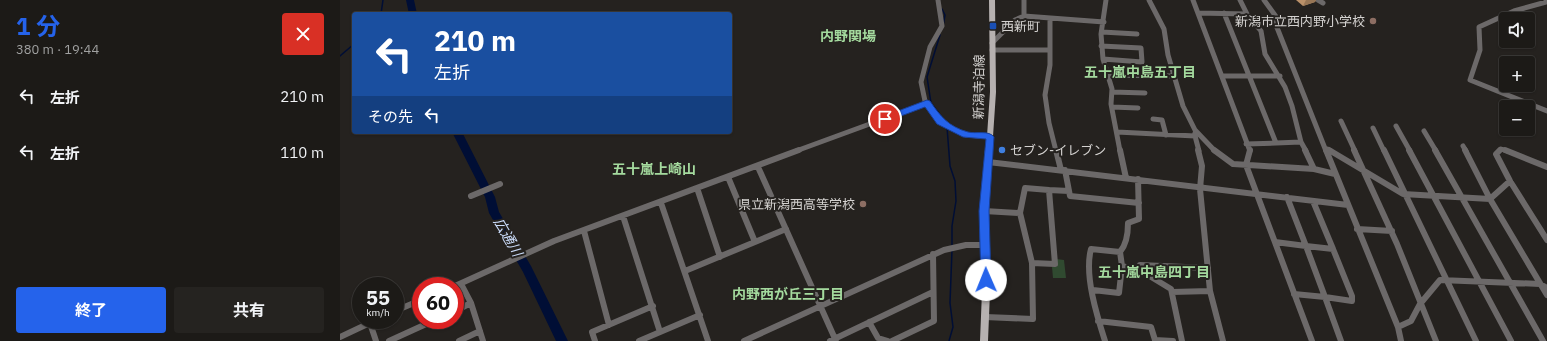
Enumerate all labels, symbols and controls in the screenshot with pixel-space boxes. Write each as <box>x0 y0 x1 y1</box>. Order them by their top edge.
text: 1 分 <box>16 10 60 42</box>
map controls <box>1499 12 1535 136</box>
button: sound <box>1499 12 1535 48</box>
button: close <box>282 13 324 55</box>
place label: 新潟市立西内野小学校 <box>1235 13 1365 30</box>
marker: 新潟市立西内野小学校 <box>1368 16 1378 26</box>
place label: 西新町 <box>1001 18 1040 35</box>
marker: 西新町 <box>988 21 998 31</box>
text: 210 m <box>434 22 516 59</box>
district label: 内野関場 <box>820 27 876 45</box>
icon: left <box>368 28 420 80</box>
text: 380 m · 19:44 <box>16 41 99 58</box>
street label: 新潟寺泊線 <box>970 54 988 120</box>
button: + <box>1499 56 1535 92</box>
text: 左折 <box>434 61 470 84</box>
district label: 五十嵐中島五丁目 <box>1084 63 1196 81</box>
icon: left <box>16 85 38 107</box>
text: 210 m <box>280 87 324 106</box>
text: 左折 <box>50 88 80 107</box>
button: − <box>1499 100 1535 136</box>
pin <box>868 102 902 136</box>
icon: left <box>421 104 443 126</box>
text: その先 <box>368 107 413 126</box>
icon: arrive <box>874 108 896 130</box>
icon: left <box>16 141 38 163</box>
place label: セブン-イレブン <box>1010 142 1106 159</box>
text: 110 m <box>280 143 324 162</box>
text: 左折 <box>50 144 80 163</box>
marker: セブン-イレブン <box>997 145 1007 155</box>
district label: 五十嵐上崎山 <box>612 160 696 178</box>
place label: 県立新潟西高等学校 <box>738 196 855 213</box>
marker: 県立新潟西高等学校 <box>858 199 868 209</box>
water label: 広通川 <box>490 214 527 261</box>
position arrow <box>965 259 1007 301</box>
district label: 五十嵐中島四丁目 <box>1098 263 1210 281</box>
speed limit sign: 60 <box>412 277 464 329</box>
text: 55 <box>366 284 390 311</box>
district label: 内野西が丘三丁目 <box>732 285 844 303</box>
button: 終了 <box>16 287 166 333</box>
button: 共有 <box>174 287 324 333</box>
text: km/h <box>366 306 390 319</box>

